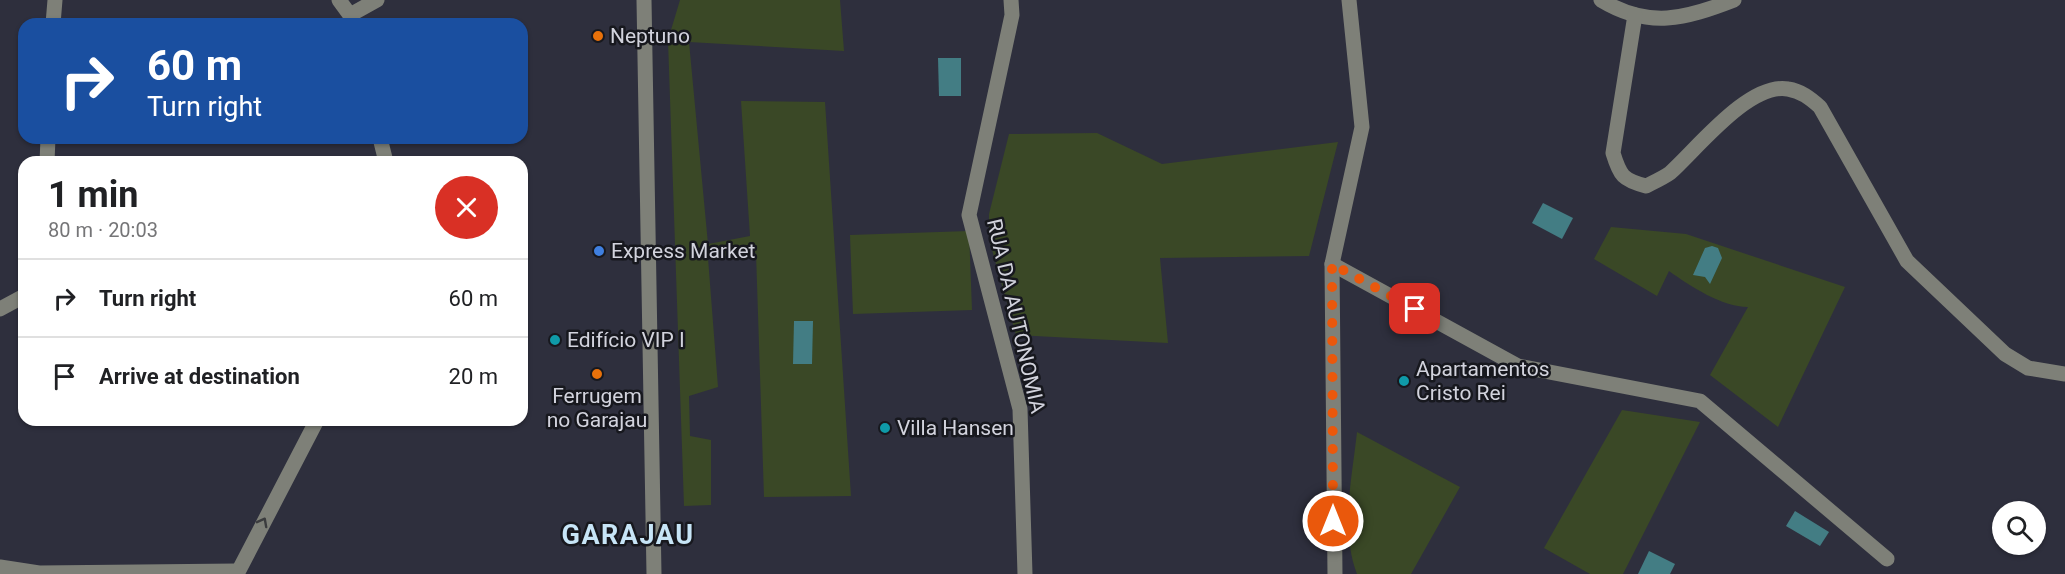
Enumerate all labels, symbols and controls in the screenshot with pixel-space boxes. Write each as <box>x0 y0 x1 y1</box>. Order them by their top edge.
place label: Neptuno <box>610 24 690 48</box>
marker: Neptuno <box>591 29 605 43</box>
text: 60 m <box>147 41 242 90</box>
icon: right <box>48 42 126 120</box>
text: Turn right <box>147 91 262 123</box>
text: 1 min <box>48 174 139 216</box>
button: close <box>435 176 498 239</box>
street label: RUA DA AUTONOMIA <box>982 216 1050 416</box>
text: 80 m · 20:03 <box>48 218 158 242</box>
place label: Express Market <box>611 239 756 263</box>
marker: Express Market <box>592 244 606 258</box>
icon: right <box>48 282 81 315</box>
pin <box>1389 283 1440 334</box>
text: Turn right <box>99 286 196 311</box>
text: 60 m <box>449 286 498 311</box>
icon: arrive <box>1398 292 1431 325</box>
place label: Edifício VIP I <box>567 328 685 352</box>
marker: Edifício VIP I <box>548 333 562 347</box>
place label: Apartamentos Cristo Rei <box>1416 357 1549 405</box>
icon: arrive <box>48 360 81 393</box>
text: Arrive at destination <box>99 364 300 389</box>
text: 20 m <box>449 364 498 389</box>
marker: Ferrugem no Garajau <box>590 367 604 381</box>
marker: Apartamentos Cristo Rei <box>1397 374 1411 388</box>
place label: Ferrugem no Garajau <box>547 384 647 432</box>
place label: Villa Hansen <box>897 416 1014 440</box>
marker: Villa Hansen <box>878 421 892 435</box>
position arrow <box>1301 489 1365 553</box>
map controls <box>1992 501 2046 555</box>
button: search <box>1992 501 2046 555</box>
one-way arrow <box>256 518 267 528</box>
district label: GARAJAU <box>562 519 695 551</box>

